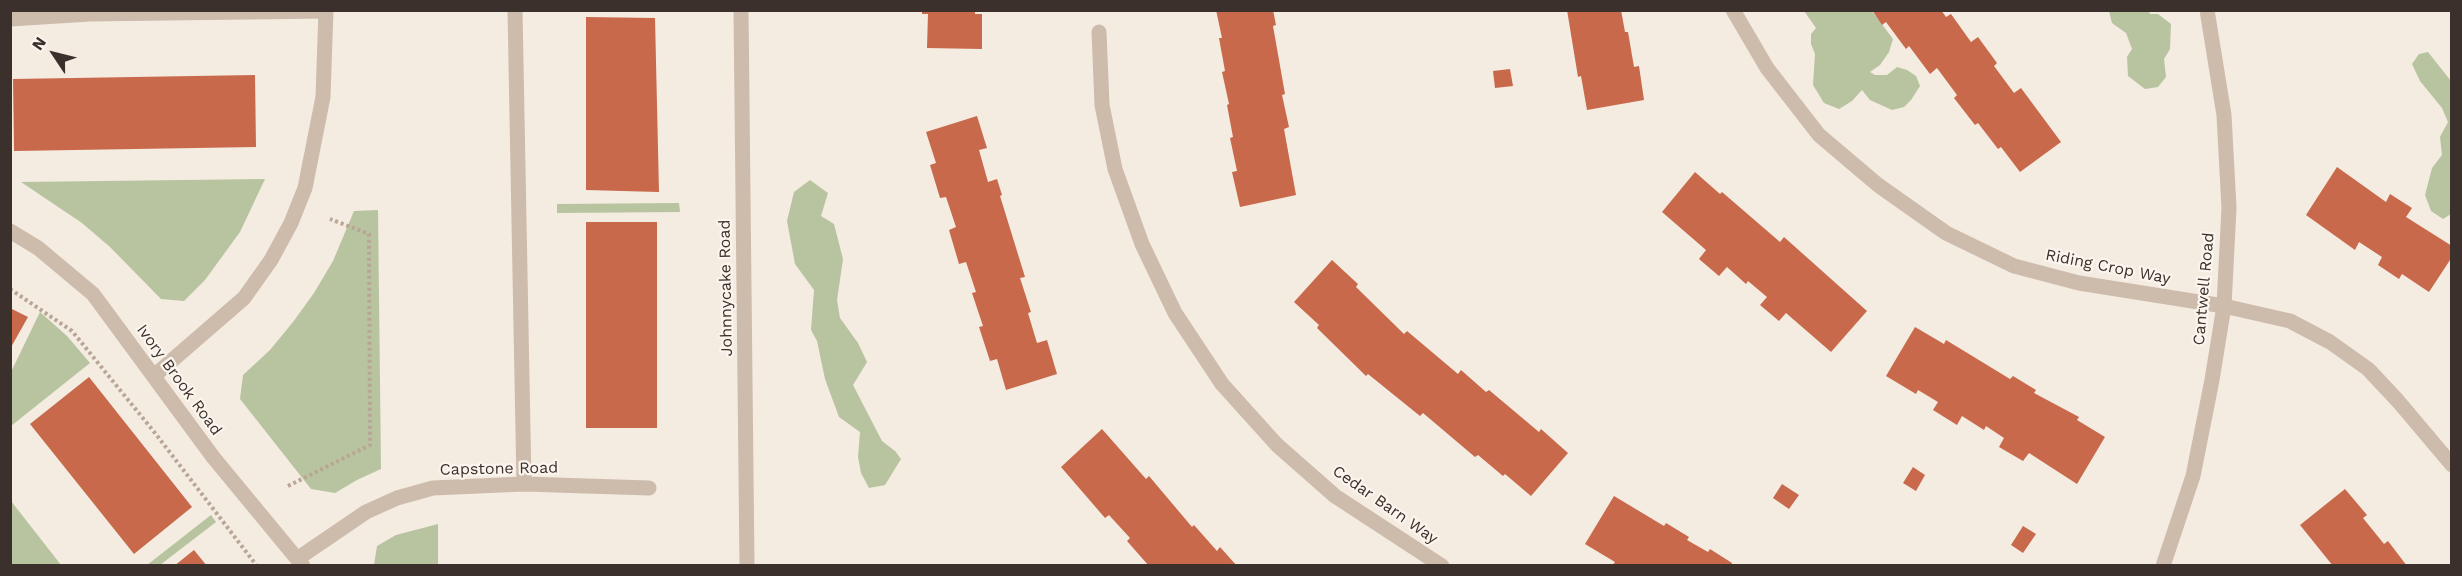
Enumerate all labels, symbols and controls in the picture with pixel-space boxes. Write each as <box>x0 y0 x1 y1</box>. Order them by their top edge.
north arrow <box>24 24 84 84</box>
text: N <box>28 33 50 54</box>
street label: Johnnycake Road <box>715 219 737 357</box>
street label: Cantwell Road <box>2190 232 2218 346</box>
street label: Riding Crop Way <box>2044 245 2172 289</box>
street label: Ivory Brook Road <box>132 321 226 439</box>
street label: Capstone Road <box>440 458 558 480</box>
street label: Cedar Barn Way <box>1329 462 1441 548</box>

